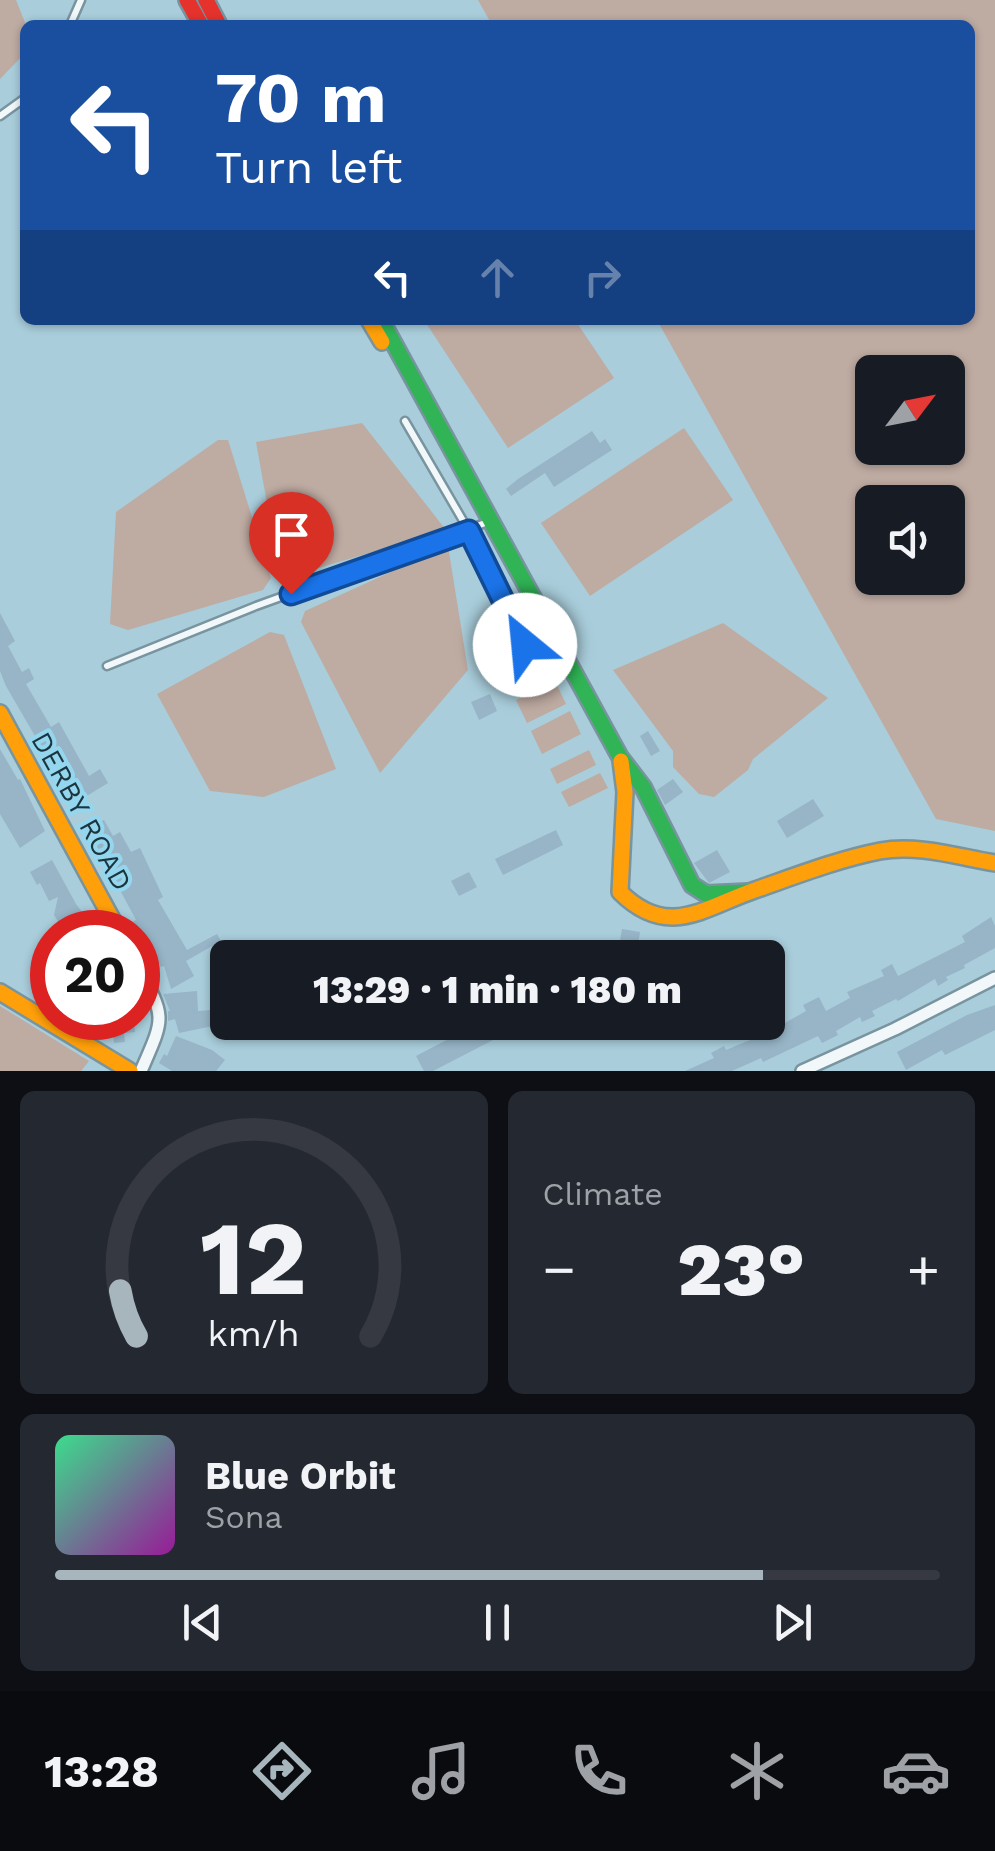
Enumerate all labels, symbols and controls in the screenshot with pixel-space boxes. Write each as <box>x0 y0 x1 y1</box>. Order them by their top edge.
text: 70 m <box>215 57 387 139</box>
icon: left <box>50 60 180 190</box>
text: Turn left <box>215 141 402 194</box>
icon: left <box>365 250 420 305</box>
icon: ahead <box>470 250 525 305</box>
icon: right <box>575 250 630 305</box>
north arrow <box>855 355 965 465</box>
map controls <box>855 355 965 595</box>
button: sound <box>855 485 965 595</box>
pin <box>249 492 334 595</box>
icon: arrive <box>264 507 319 562</box>
position arrow <box>473 593 577 697</box>
street label: DERBY ROAD <box>24 726 139 896</box>
speed limit sign: 20 <box>30 910 160 1040</box>
text: 13:29 · 1 min · 180 m <box>313 968 682 1012</box>
text: Climate <box>543 1175 663 1213</box>
text: 12 <box>200 1197 307 1319</box>
text: 23° <box>677 1225 805 1313</box>
text: − <box>543 1237 576 1301</box>
text: + <box>907 1237 940 1301</box>
text: km/h <box>208 1313 300 1355</box>
text: Blue Orbit <box>205 1454 396 1498</box>
text: Sona <box>205 1498 283 1536</box>
icon: previous <box>175 1595 230 1650</box>
icon: pause <box>470 1595 525 1650</box>
icon: next <box>765 1595 820 1650</box>
icon: directions <box>247 1736 317 1806</box>
icon: music <box>406 1736 476 1806</box>
icon: phone <box>564 1736 634 1806</box>
icon: climate <box>722 1736 792 1806</box>
icon: car <box>881 1736 951 1806</box>
text: 13:28 <box>44 1745 159 1798</box>

